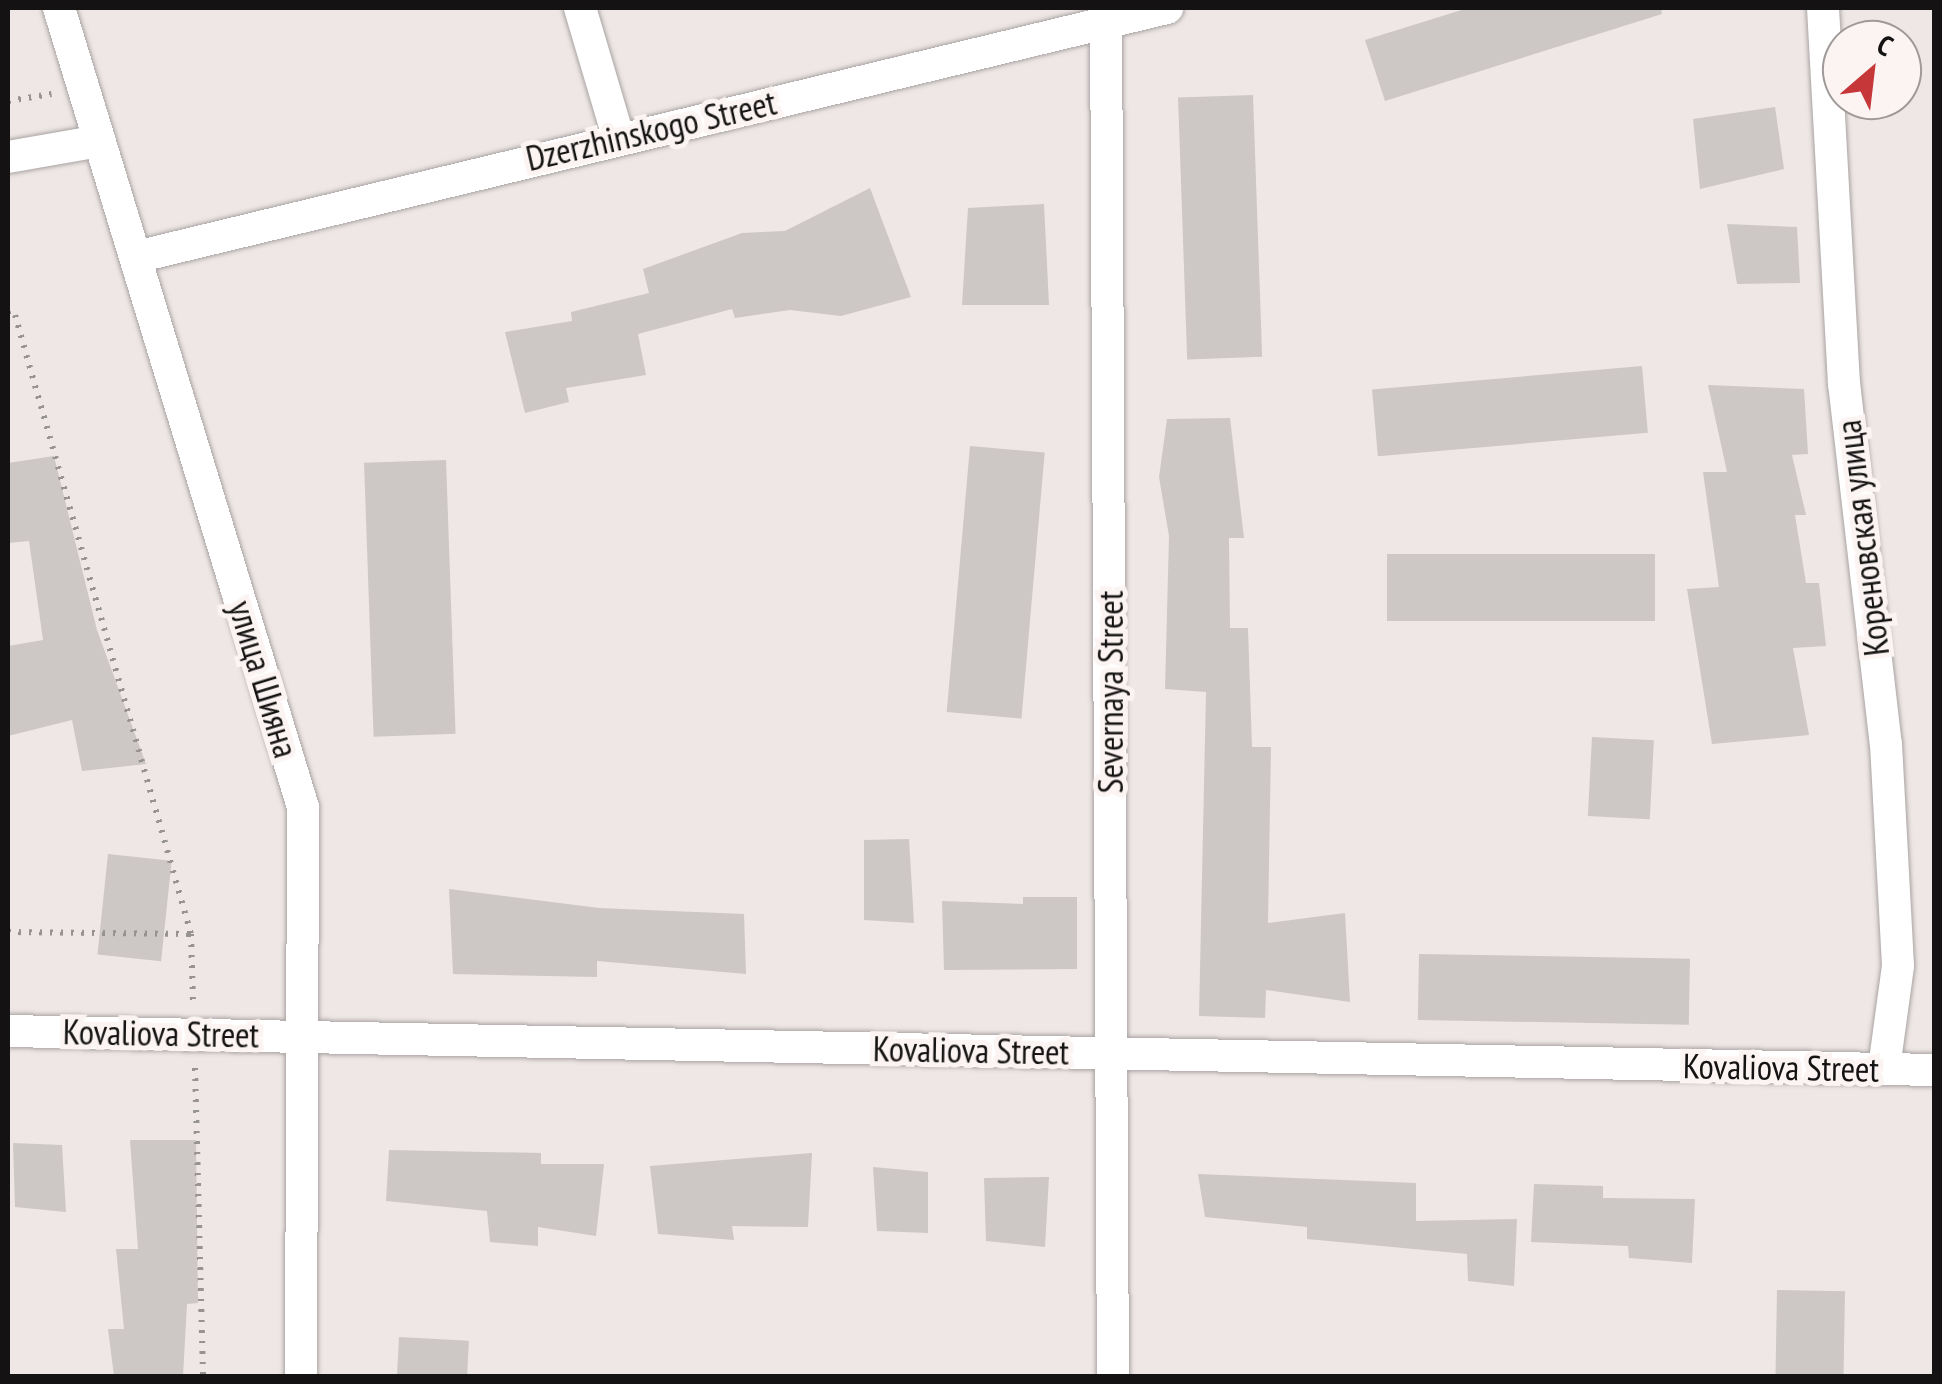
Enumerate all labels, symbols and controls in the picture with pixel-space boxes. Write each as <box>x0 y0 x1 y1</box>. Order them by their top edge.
north arrow <box>1822 20 1922 120</box>
text: С <box>1871 25 1900 64</box>
street label: Dzerzhinskogo Street <box>522 81 780 179</box>
street label: Кореновская улица <box>1827 418 1897 658</box>
street label: Severnaya Street <box>1089 591 1131 793</box>
street label: улица Шияна <box>220 596 308 762</box>
street label: Kovaliova Street <box>63 1010 259 1056</box>
street label: Kovaliova Street <box>873 1027 1069 1073</box>
street label: Kovaliova Street <box>1683 1044 1879 1090</box>

